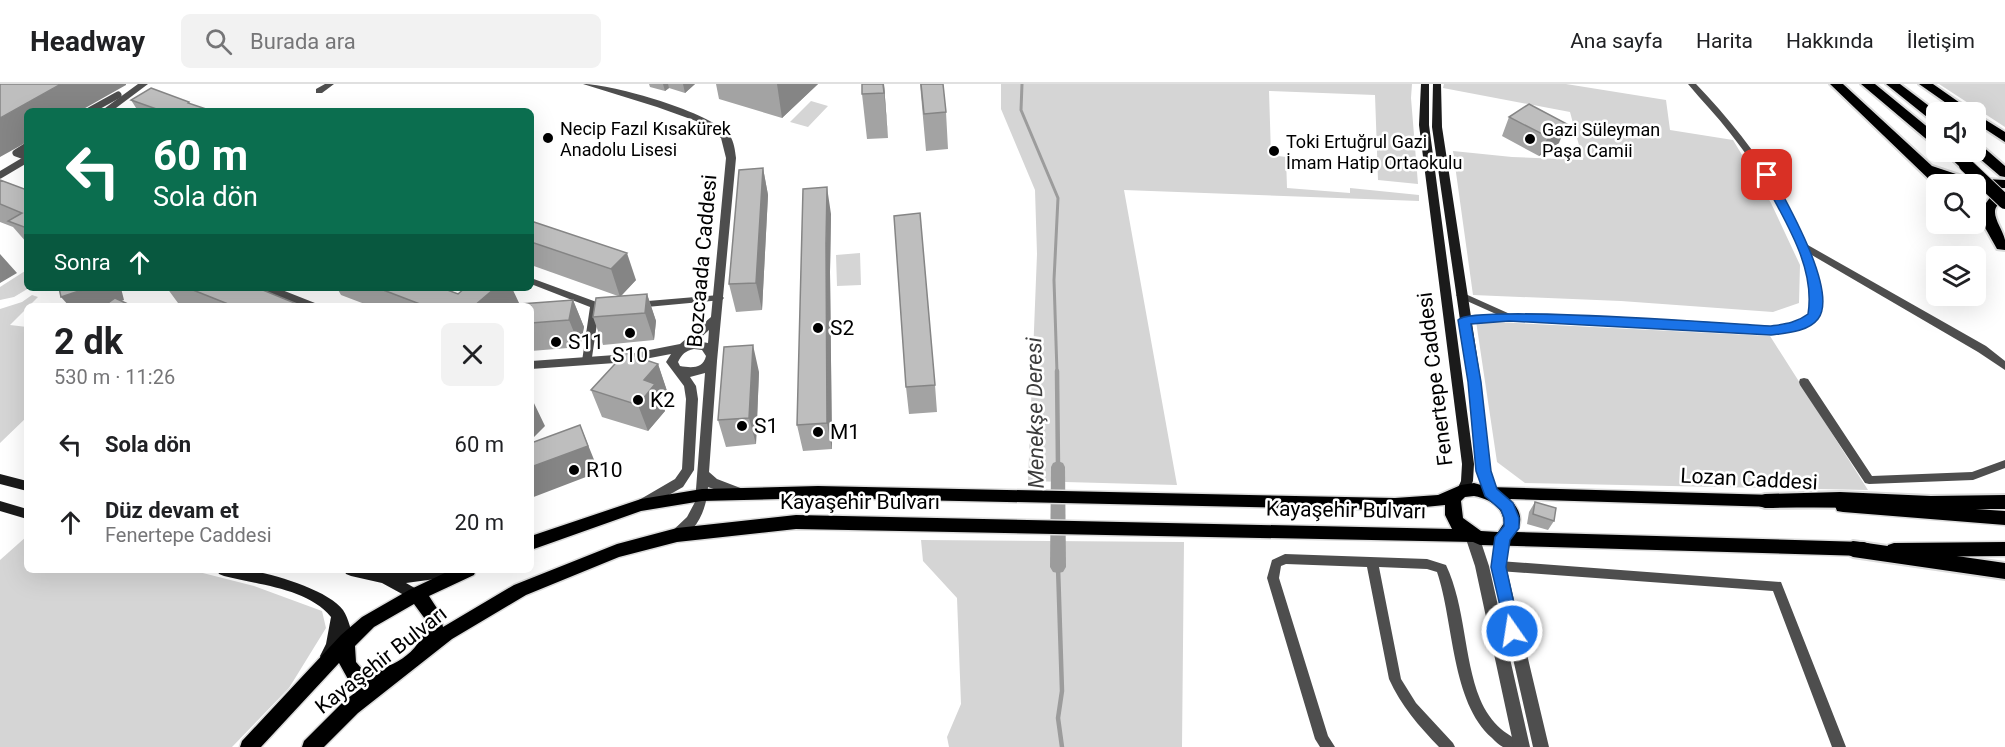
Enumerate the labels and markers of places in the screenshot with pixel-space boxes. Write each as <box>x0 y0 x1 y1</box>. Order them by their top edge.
place label: Necip Fazıl Kısakürek Anadolu Lisesi <box>560 118 732 160</box>
place label: Gazi Süleyman Paşa Camii <box>1542 119 1660 161</box>
marker: Necip Fazıl Kısakürek Anadolu Lisesi <box>541 131 555 145</box>
place label: Toki Ertuğrul Gazi İmam Hatip Ortaokulu <box>1286 131 1462 173</box>
marker: Gazi Süleyman Paşa Camii <box>1523 132 1537 146</box>
marker: Toki Ertuğrul Gazi İmam Hatip Ortaokulu <box>1267 144 1281 158</box>
pin <box>1741 149 1792 200</box>
place label: S2 <box>830 316 854 340</box>
marker: S2 <box>811 321 825 335</box>
marker: S10 <box>623 326 637 340</box>
place label: S11 <box>568 330 604 354</box>
marker: S11 <box>549 335 563 349</box>
place label: S10 <box>612 343 648 367</box>
place label: K2 <box>650 388 675 412</box>
marker: K2 <box>631 393 645 407</box>
place label: S1 <box>754 414 778 438</box>
marker: S1 <box>735 419 749 433</box>
place label: M1 <box>830 420 860 444</box>
marker: M1 <box>811 425 825 439</box>
place label: R10 <box>586 458 623 482</box>
marker: R10 <box>567 463 581 477</box>

